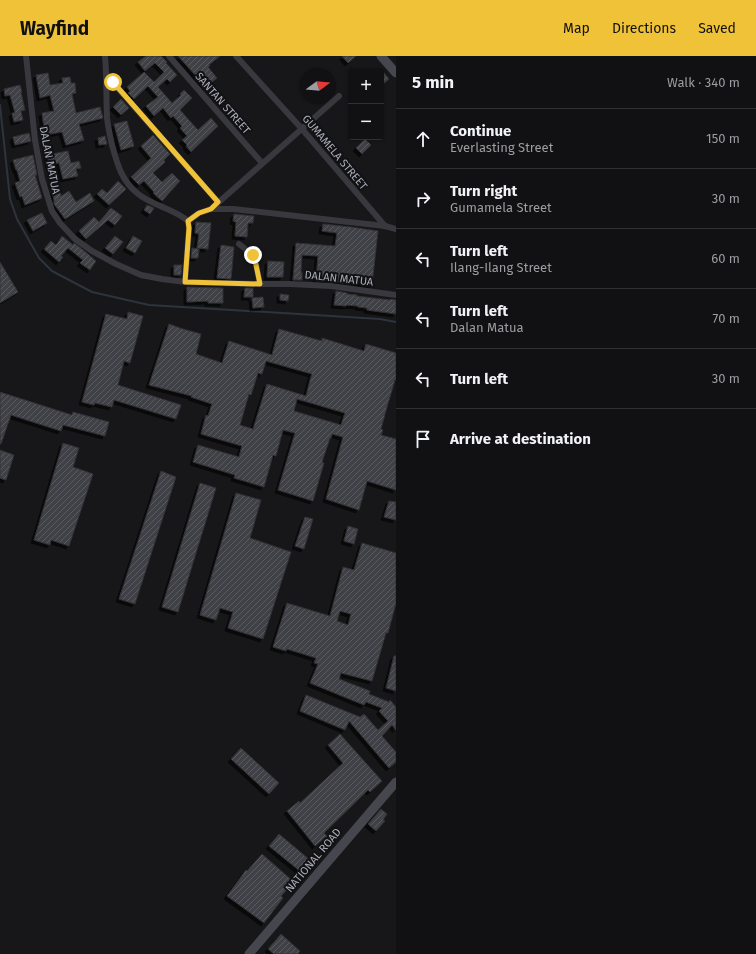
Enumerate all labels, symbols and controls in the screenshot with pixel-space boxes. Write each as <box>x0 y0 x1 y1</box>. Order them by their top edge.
text: Wayfind <box>20 17 89 40</box>
text: Map <box>563 20 590 37</box>
text: Directions <box>612 20 676 37</box>
text: Saved <box>698 20 736 37</box>
north arrow <box>300 68 336 104</box>
map controls <box>348 68 384 140</box>
button: + <box>348 68 384 104</box>
street label: SANTAN STREET <box>192 70 253 137</box>
text: 5 min <box>412 72 454 93</box>
route start <box>104 73 122 91</box>
text: Walk · 340 m <box>667 75 740 90</box>
button: − <box>348 104 384 140</box>
street label: GUMAMELA STREET <box>299 112 370 193</box>
text: Continue <box>450 122 511 140</box>
street label: DALAN MATUA <box>37 125 63 196</box>
icon: ahead <box>412 128 434 150</box>
text: 150 m <box>706 131 740 146</box>
text: Everlasting Street <box>450 140 553 155</box>
text: Turn right <box>450 182 517 200</box>
icon: right <box>412 188 434 210</box>
text: 30 m <box>712 191 740 206</box>
text: Gumamela Street <box>450 200 552 215</box>
text: Turn left <box>450 242 508 260</box>
route end <box>244 246 262 264</box>
icon: left <box>412 248 434 270</box>
text: 60 m <box>711 251 740 266</box>
text: Ilang-Ilang Street <box>450 260 552 275</box>
street label: DALAN MATUA <box>304 268 375 289</box>
text: Turn left <box>450 302 508 320</box>
icon: left <box>412 308 434 330</box>
text: 70 m <box>713 311 740 326</box>
text: Dalan Matua <box>450 320 524 335</box>
icon: left <box>412 368 434 390</box>
text: Turn left <box>450 370 508 388</box>
text: 30 m <box>712 371 740 386</box>
icon: arrive <box>412 428 434 450</box>
text: Arrive at destination <box>450 430 591 448</box>
street label: NATIONAL ROAD <box>283 826 344 895</box>

